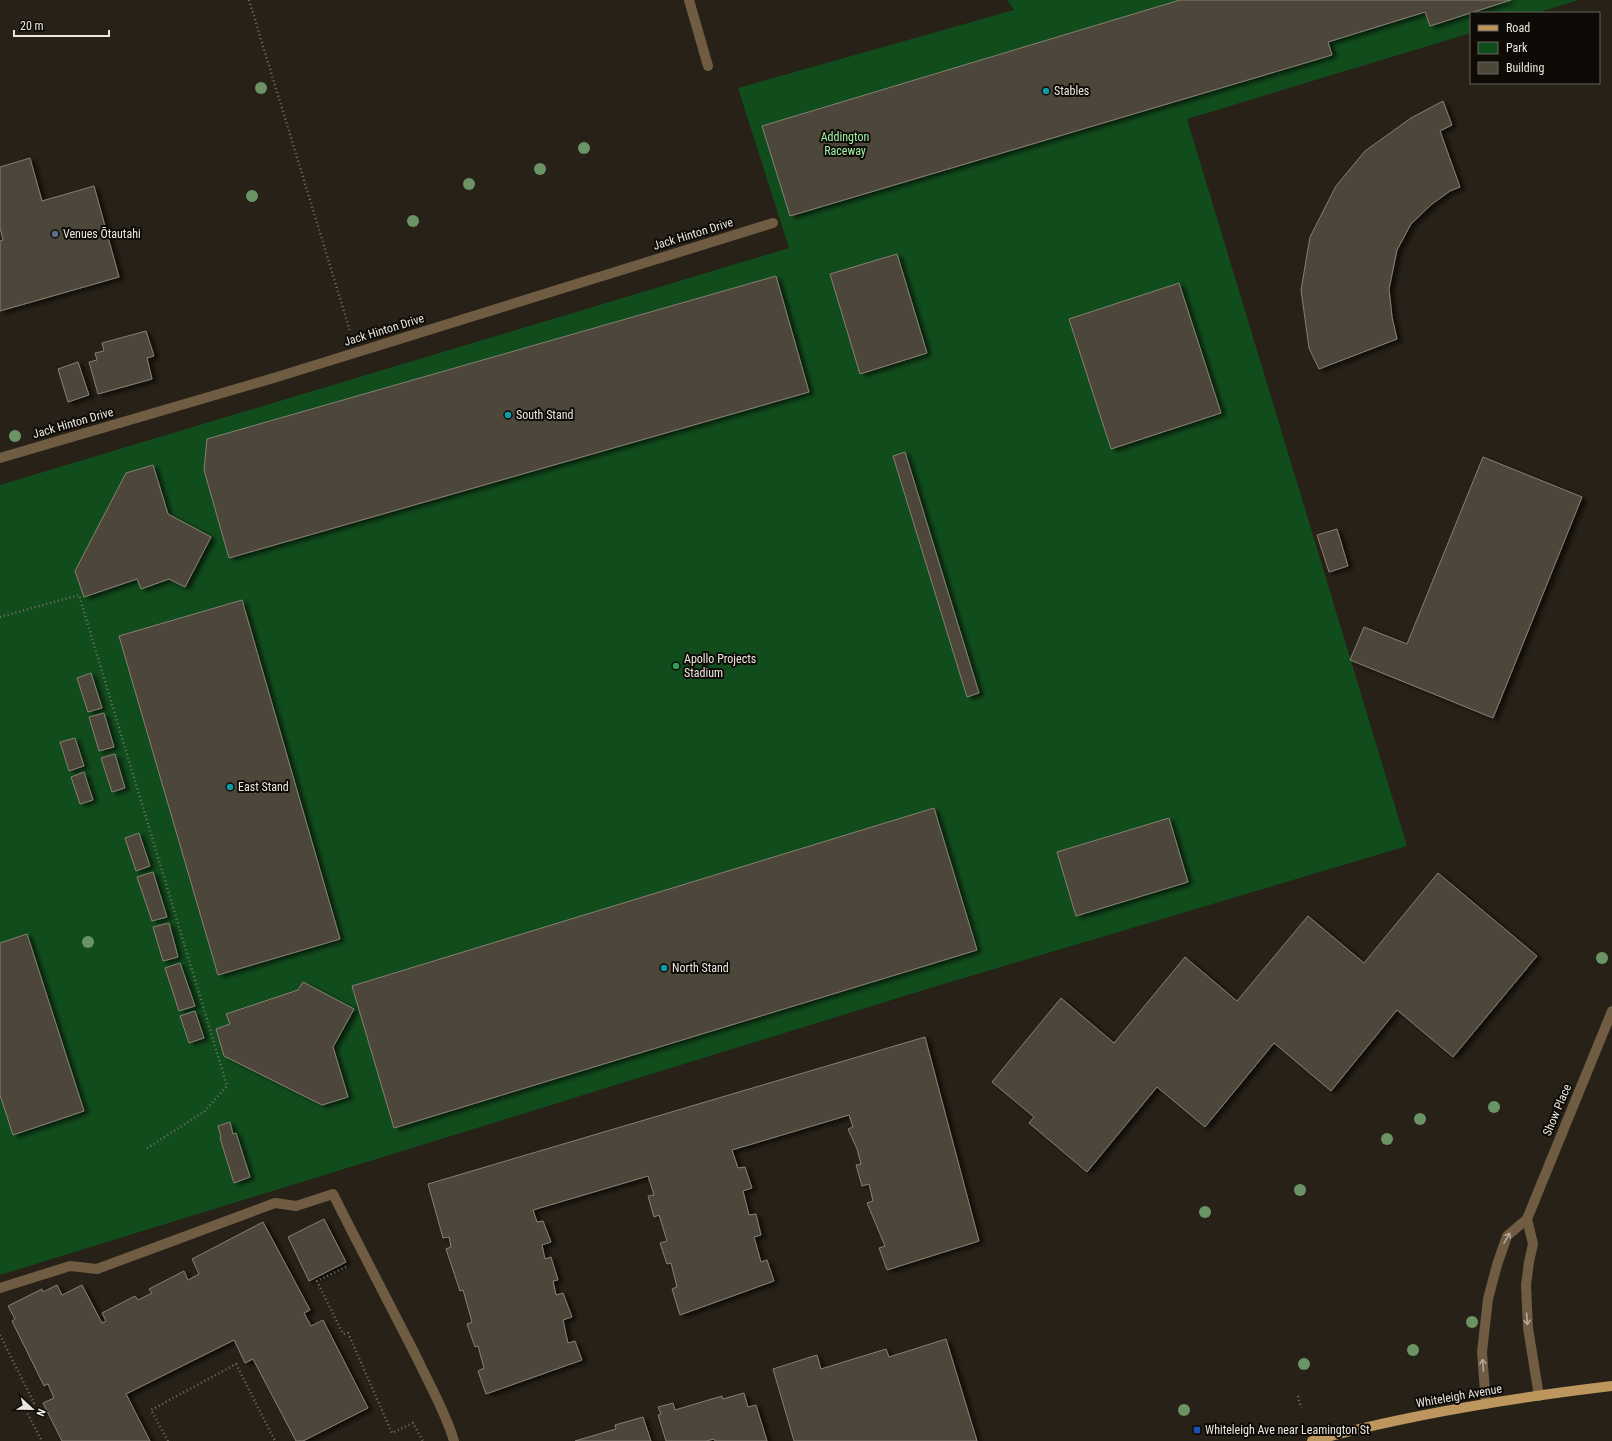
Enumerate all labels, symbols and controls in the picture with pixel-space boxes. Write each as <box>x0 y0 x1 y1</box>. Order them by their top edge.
scale bar <box>14 12 109 38</box>
legend <box>1470 12 1600 84</box>
text: 20 m <box>20 19 44 33</box>
text: Road <box>1506 21 1530 35</box>
text: Park <box>1506 41 1528 55</box>
text: Building <box>1506 61 1544 75</box>
place label: Stables <box>1054 84 1089 98</box>
marker: Stables <box>1041 86 1051 96</box>
park label: Addington Raceway <box>821 130 869 158</box>
street label: Jack Hinton Drive <box>651 215 735 253</box>
place label: Venues Ōtautahi <box>63 227 141 241</box>
marker: Venues Ōtautahi <box>50 229 60 239</box>
street label: Jack Hinton Drive <box>342 311 426 349</box>
street label: Jack Hinton Drive <box>31 405 115 441</box>
place label: South Stand <box>516 408 573 422</box>
marker: South Stand <box>503 410 513 420</box>
place label: Apollo Projects Stadium <box>684 652 756 680</box>
marker: Apollo Projects Stadium <box>671 661 681 671</box>
place label: East Stand <box>238 780 289 794</box>
marker: East Stand <box>225 782 235 792</box>
place label: North Stand <box>672 961 729 975</box>
marker: North Stand <box>659 963 669 973</box>
street label: Show Place <box>1540 1082 1574 1138</box>
one-way arrow <box>1503 1233 1512 1244</box>
one-way arrow <box>1523 1312 1530 1325</box>
one-way arrow <box>1480 1359 1487 1372</box>
street label: Whiteleigh Avenue <box>1415 1381 1503 1410</box>
north arrow <box>12 1389 52 1429</box>
text: N <box>33 1407 48 1418</box>
place label: Whiteleigh Ave near Leamington St <box>1205 1423 1370 1437</box>
marker: Whiteleigh Ave near Leamington St <box>1192 1425 1202 1435</box>

